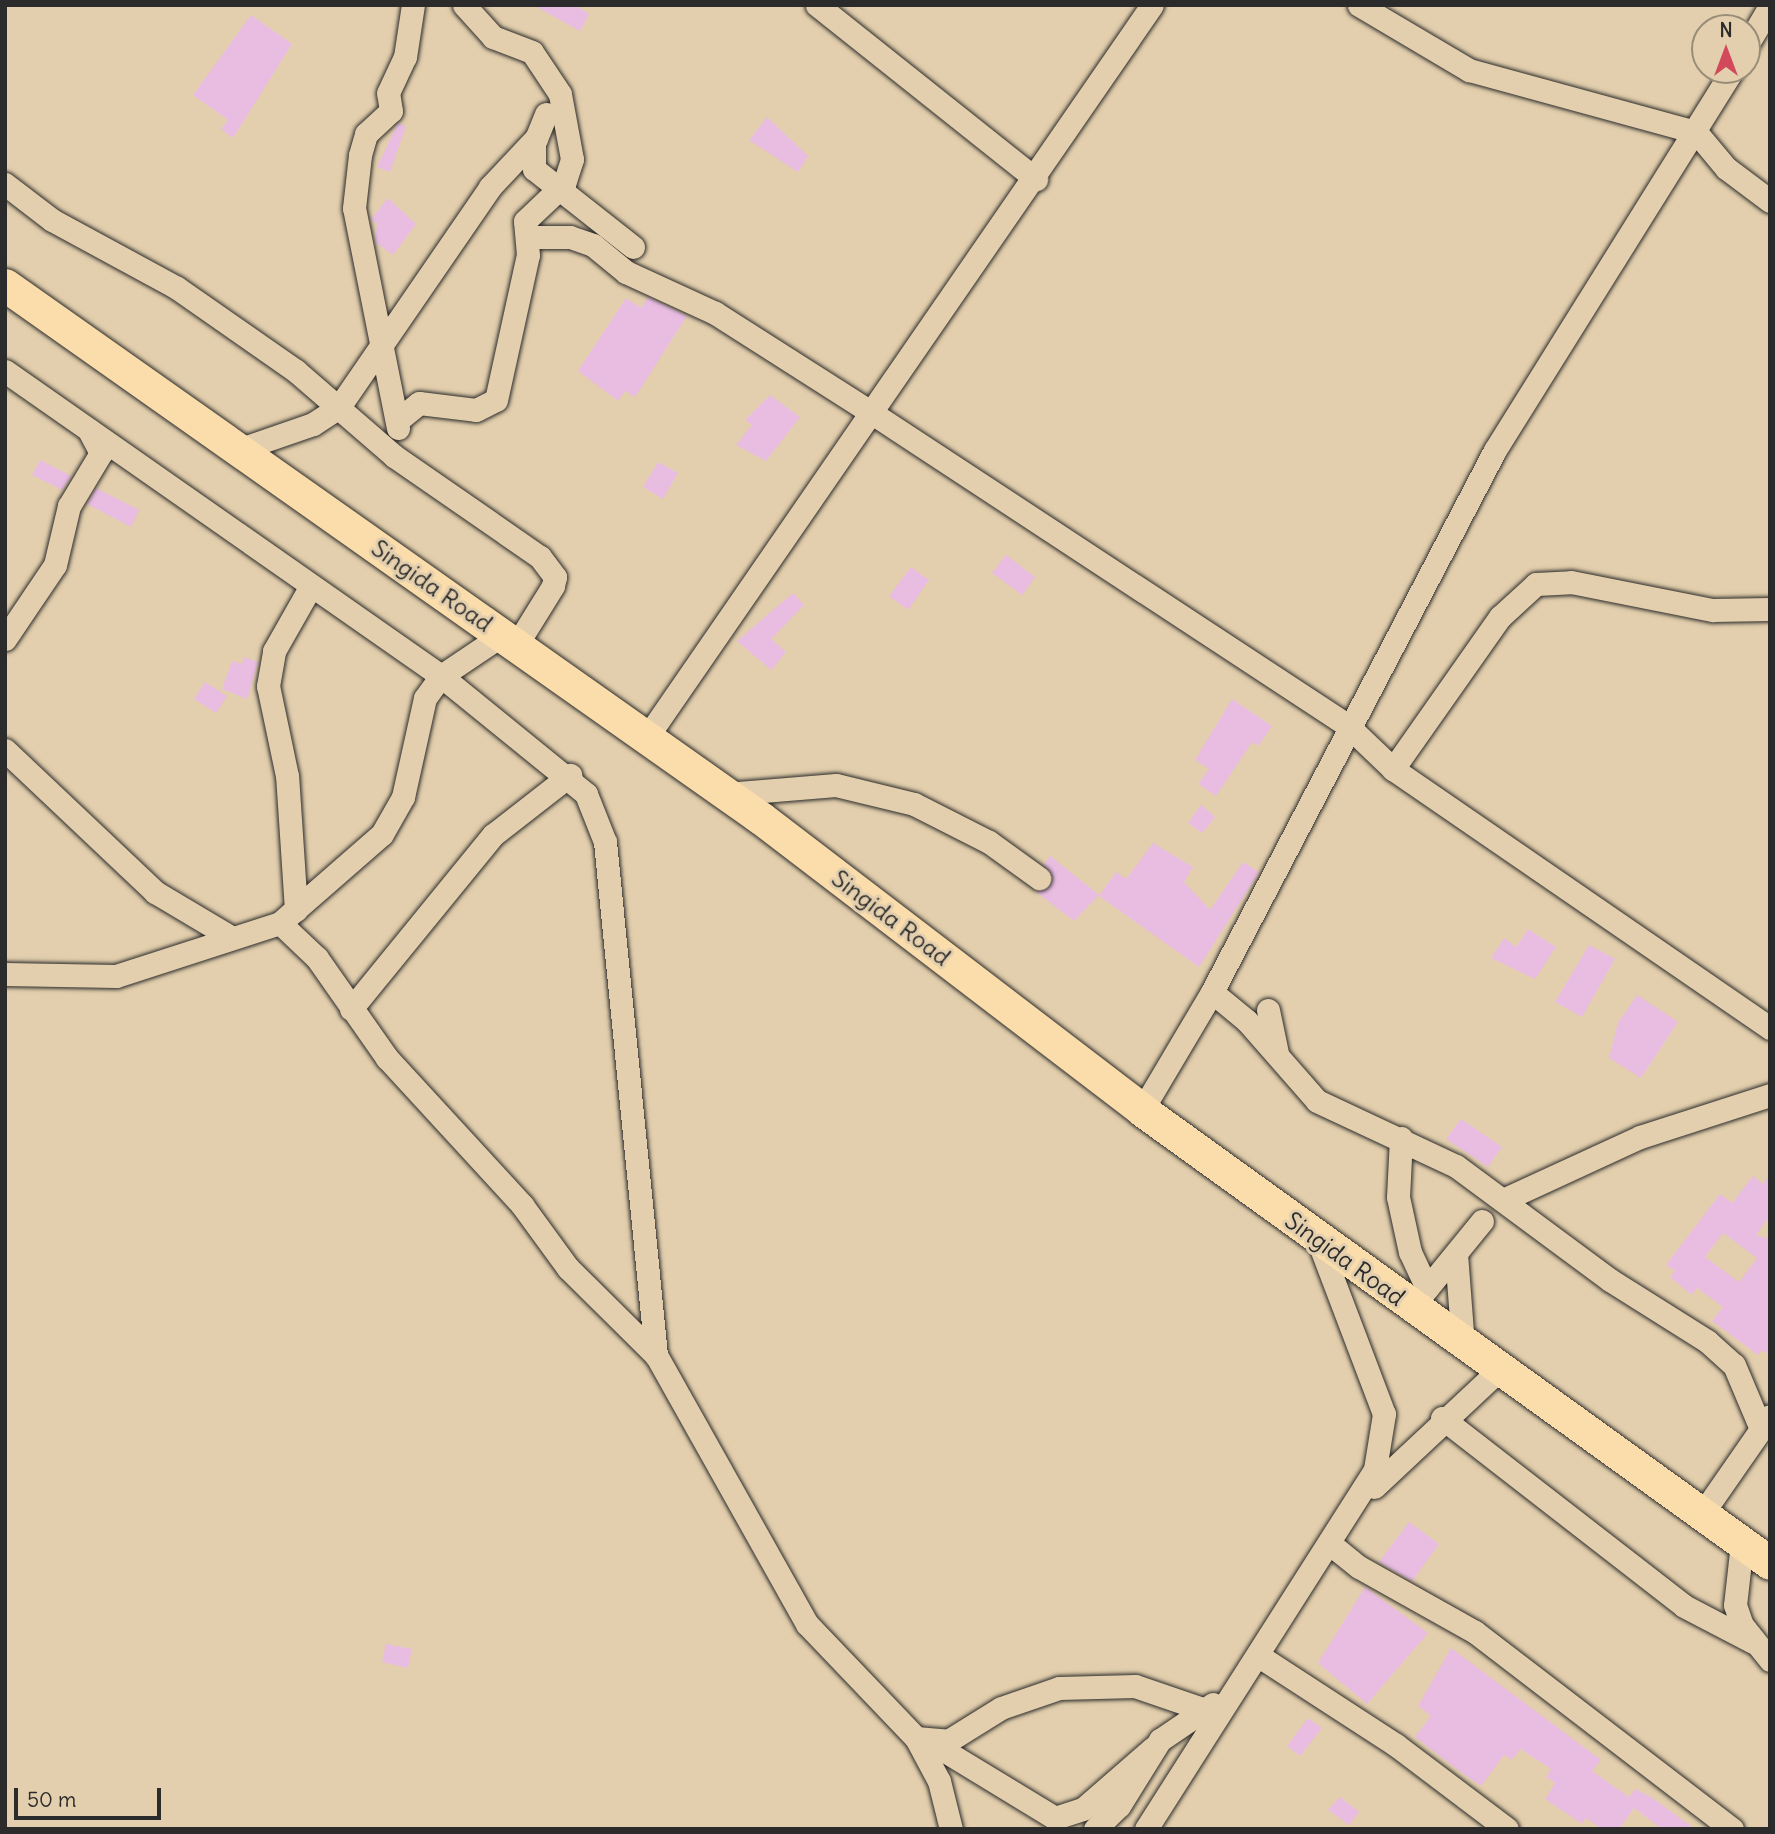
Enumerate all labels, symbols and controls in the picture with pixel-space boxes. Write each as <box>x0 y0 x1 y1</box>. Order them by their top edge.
north arrow <box>1691 14 1761 84</box>
text: N <box>1719 18 1733 42</box>
street label: Singida Road <box>366 534 498 638</box>
street label: Singida Road <box>826 864 956 972</box>
street label: Singida Road <box>1279 1206 1411 1312</box>
scale bar <box>18 1774 164 1818</box>
text: 50 m <box>27 1786 76 1813</box>

